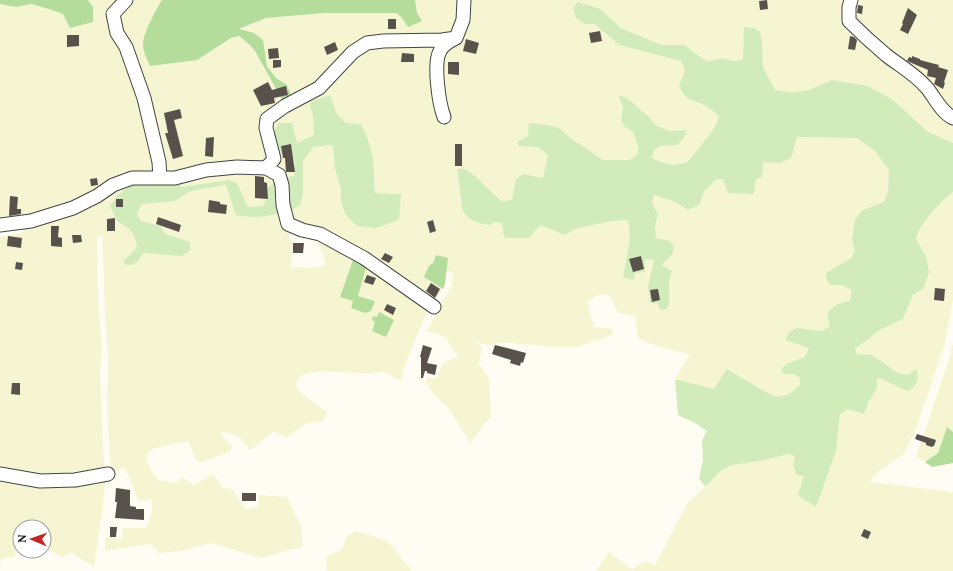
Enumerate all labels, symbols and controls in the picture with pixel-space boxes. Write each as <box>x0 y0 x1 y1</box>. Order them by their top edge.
north arrow <box>12 519 52 559</box>
text: N <box>15 534 29 543</box>

